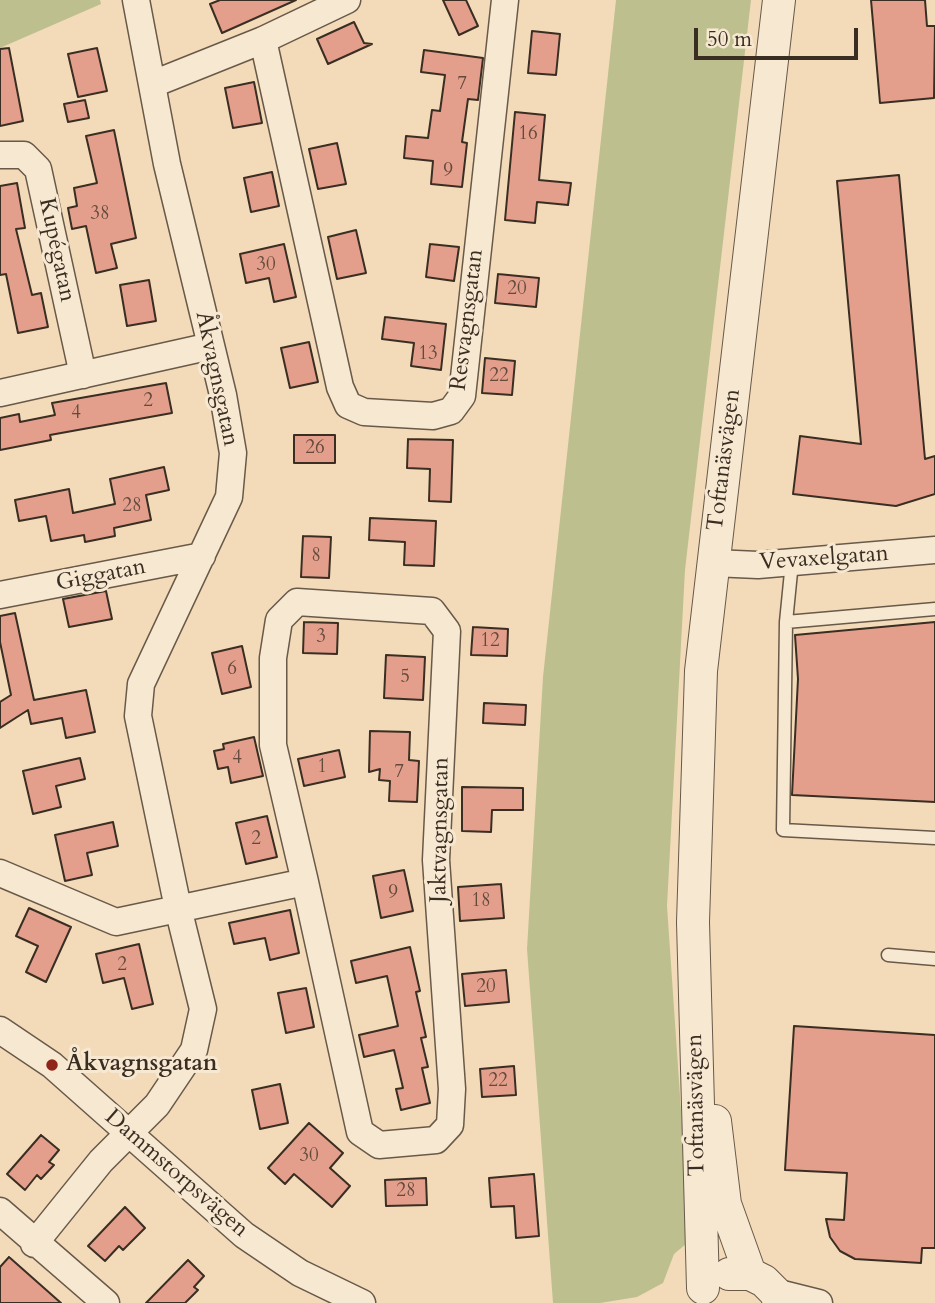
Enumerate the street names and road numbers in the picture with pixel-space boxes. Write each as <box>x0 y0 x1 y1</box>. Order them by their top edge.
street label: Kupégatan <box>32 196 80 304</box>
street label: Resvagnsgatan <box>446 248 490 392</box>
street label: Åkvagnsgatan <box>188 309 244 449</box>
street label: Toftanäsvägen <box>703 388 747 532</box>
street label: Vevaxelgatan <box>758 541 890 577</box>
street label: Giggatan <box>54 554 148 598</box>
street label: Jaktvagnsgatan <box>426 757 456 903</box>
street label: Toftanäsvägen <box>682 1033 712 1177</box>
street label: Dammstorpsvägen <box>98 1104 254 1244</box>

